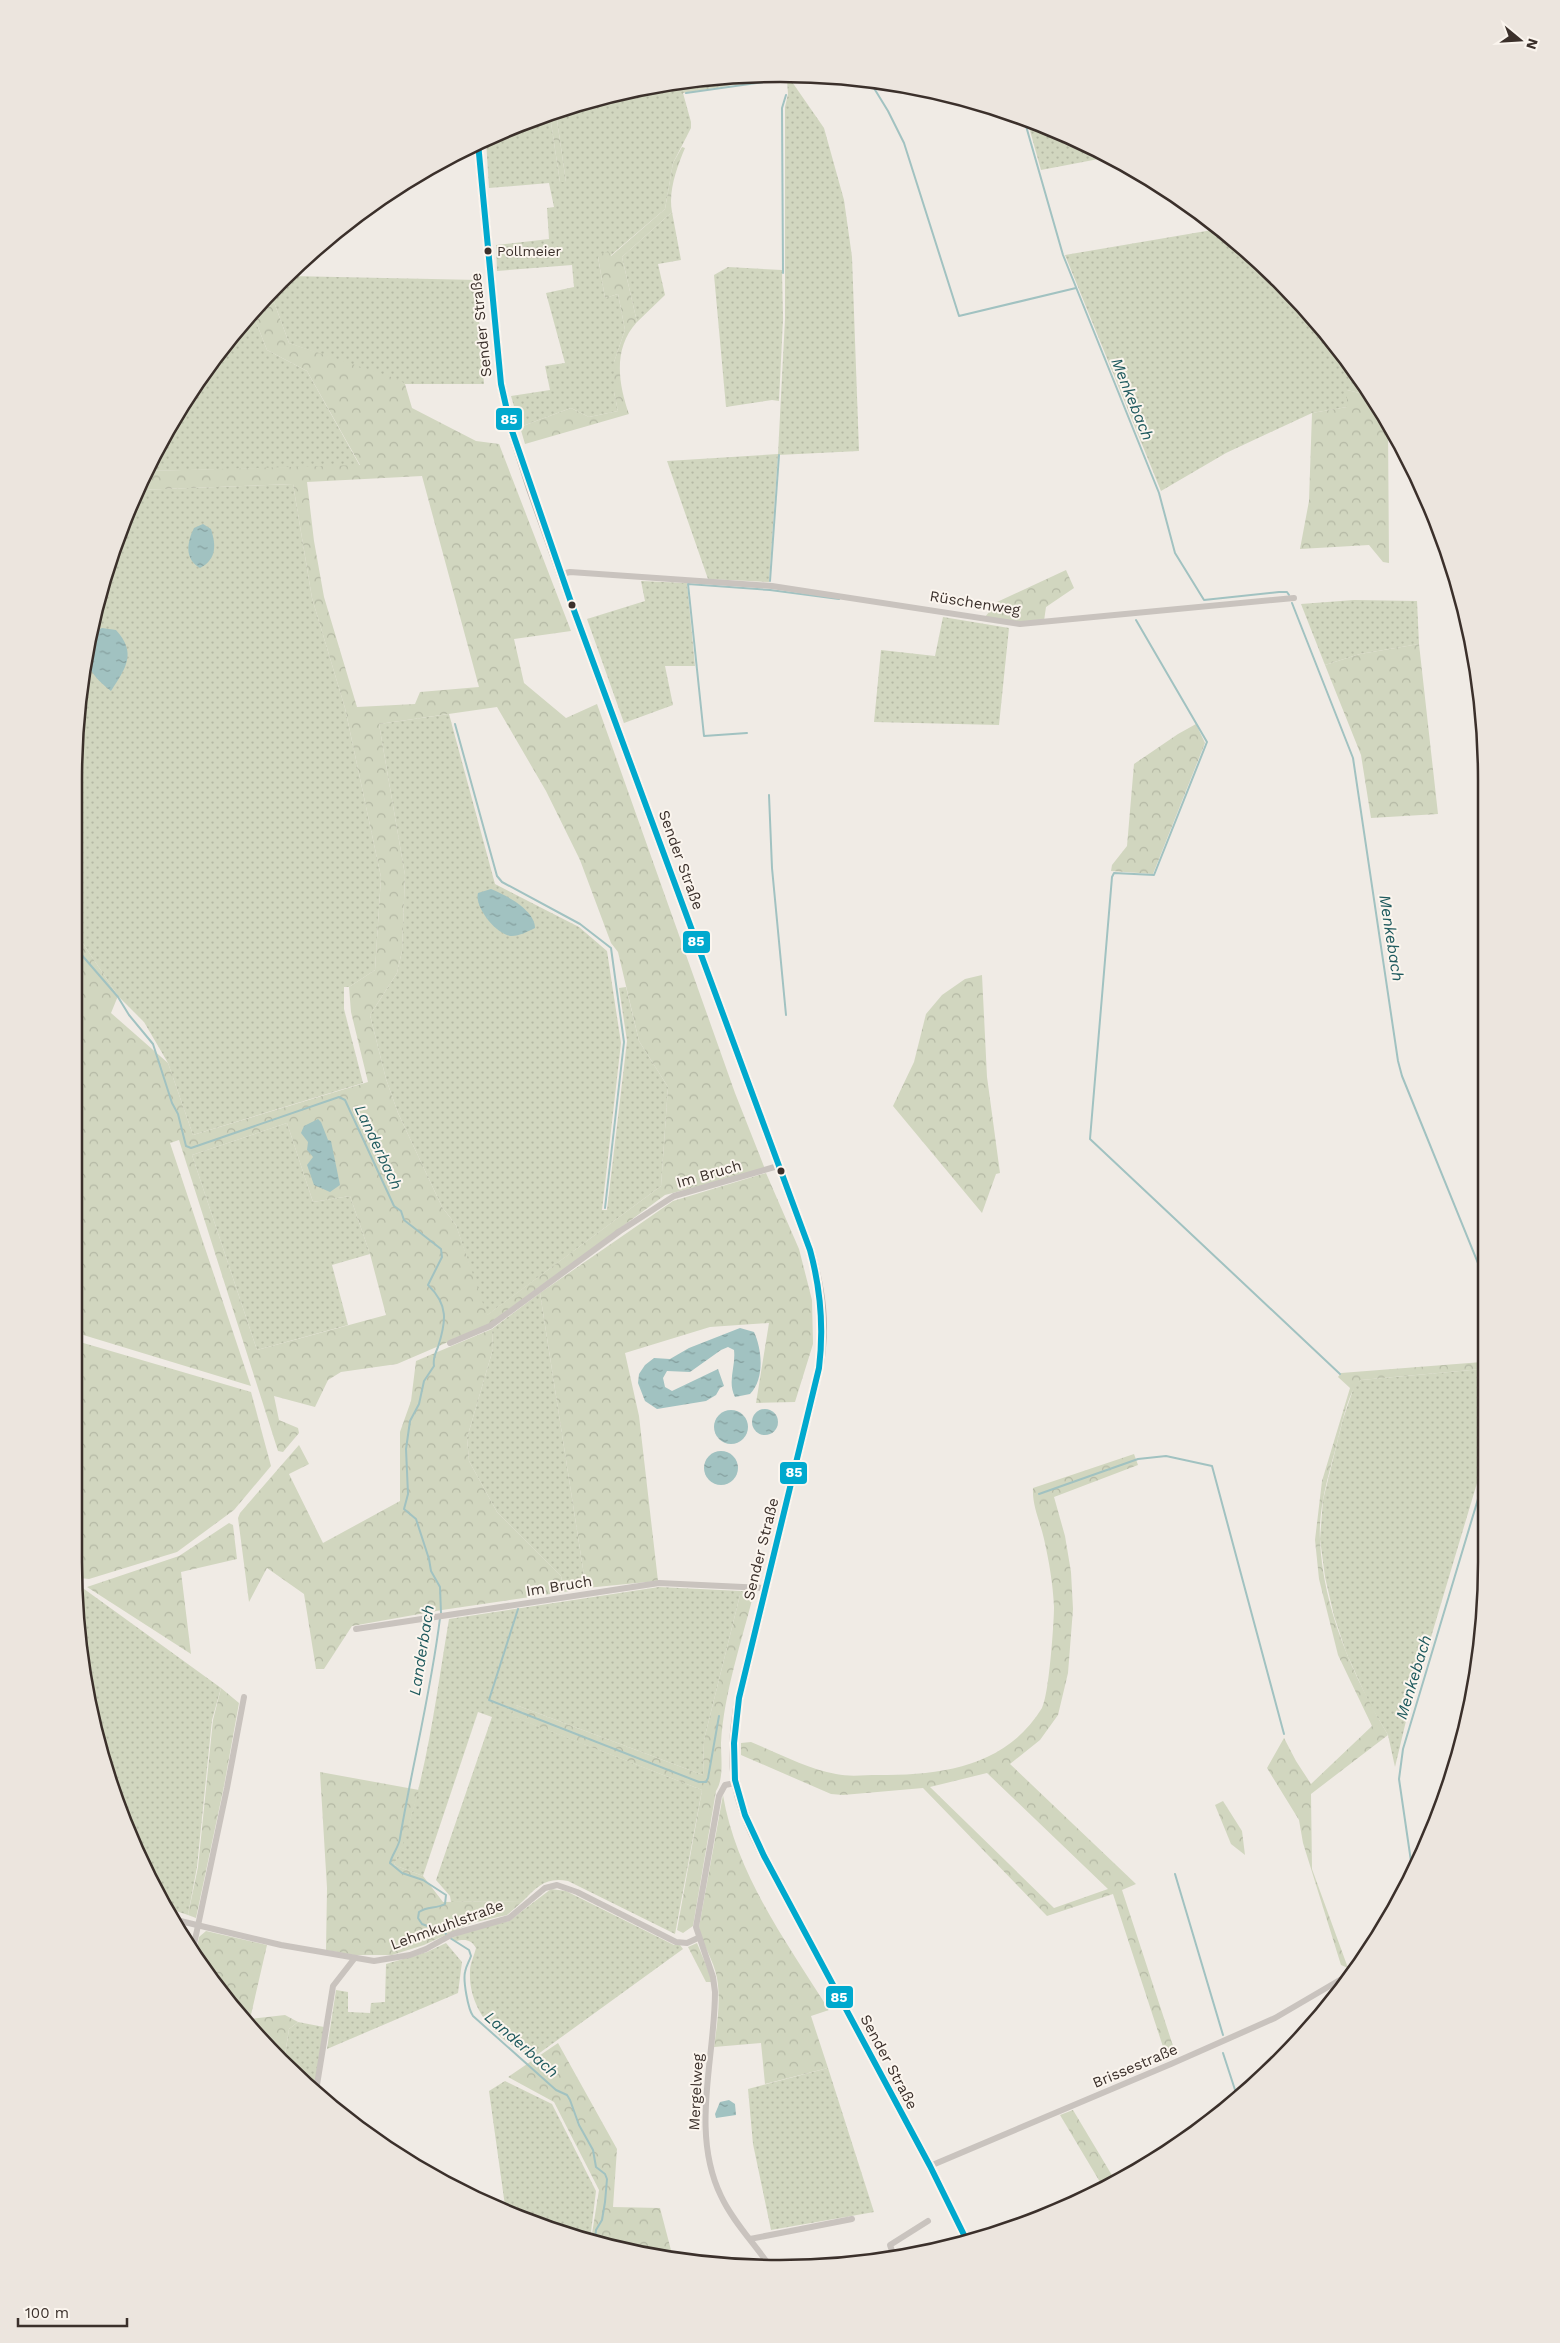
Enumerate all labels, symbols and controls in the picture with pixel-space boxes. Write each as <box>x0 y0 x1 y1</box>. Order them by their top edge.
north arrow <box>1495 15 1545 65</box>
text: N <box>1523 37 1542 51</box>
place label: Pollmeier <box>497 243 562 259</box>
marker: Pollmeier <box>483 246 493 256</box>
street label: Sender Straße <box>467 272 495 378</box>
water label: Menkebach <box>1107 355 1158 443</box>
line badge: 85 <box>495 407 523 431</box>
text: 85 <box>501 411 517 427</box>
street label: Rüschenweg <box>928 587 1022 619</box>
unlabelled marker <box>567 600 577 610</box>
street label: Sender Straße <box>655 808 707 912</box>
water label: Menkebach <box>1375 893 1408 983</box>
line badge: 85 <box>682 930 711 954</box>
text: 85 <box>688 933 704 949</box>
water label: Landerbach <box>351 1102 407 1193</box>
street label: Im Bruch <box>674 1156 744 1192</box>
unlabelled marker <box>776 1166 786 1176</box>
line badge: 85 <box>779 1461 808 1485</box>
text: 85 <box>786 1464 802 1480</box>
street label: Sender Straße <box>740 1496 782 1602</box>
street label: Im Bruch <box>525 1572 593 1600</box>
water label: Landerbach <box>405 1603 438 1697</box>
water label: Menkebach <box>1392 1633 1435 1722</box>
street label: Lehmkuhlstraße <box>388 1896 506 1954</box>
line badge: 85 <box>825 1985 854 2009</box>
text: 85 <box>831 1989 847 2005</box>
water label: Landerbach <box>481 2007 562 2082</box>
street label: Sender Straße <box>856 2012 922 2112</box>
street label: Brissestraße <box>1090 2040 1180 2092</box>
street label: Mergelweg <box>685 2053 707 2131</box>
scale bar <box>18 2296 126 2328</box>
text: 100 m <box>25 2304 69 2322</box>

